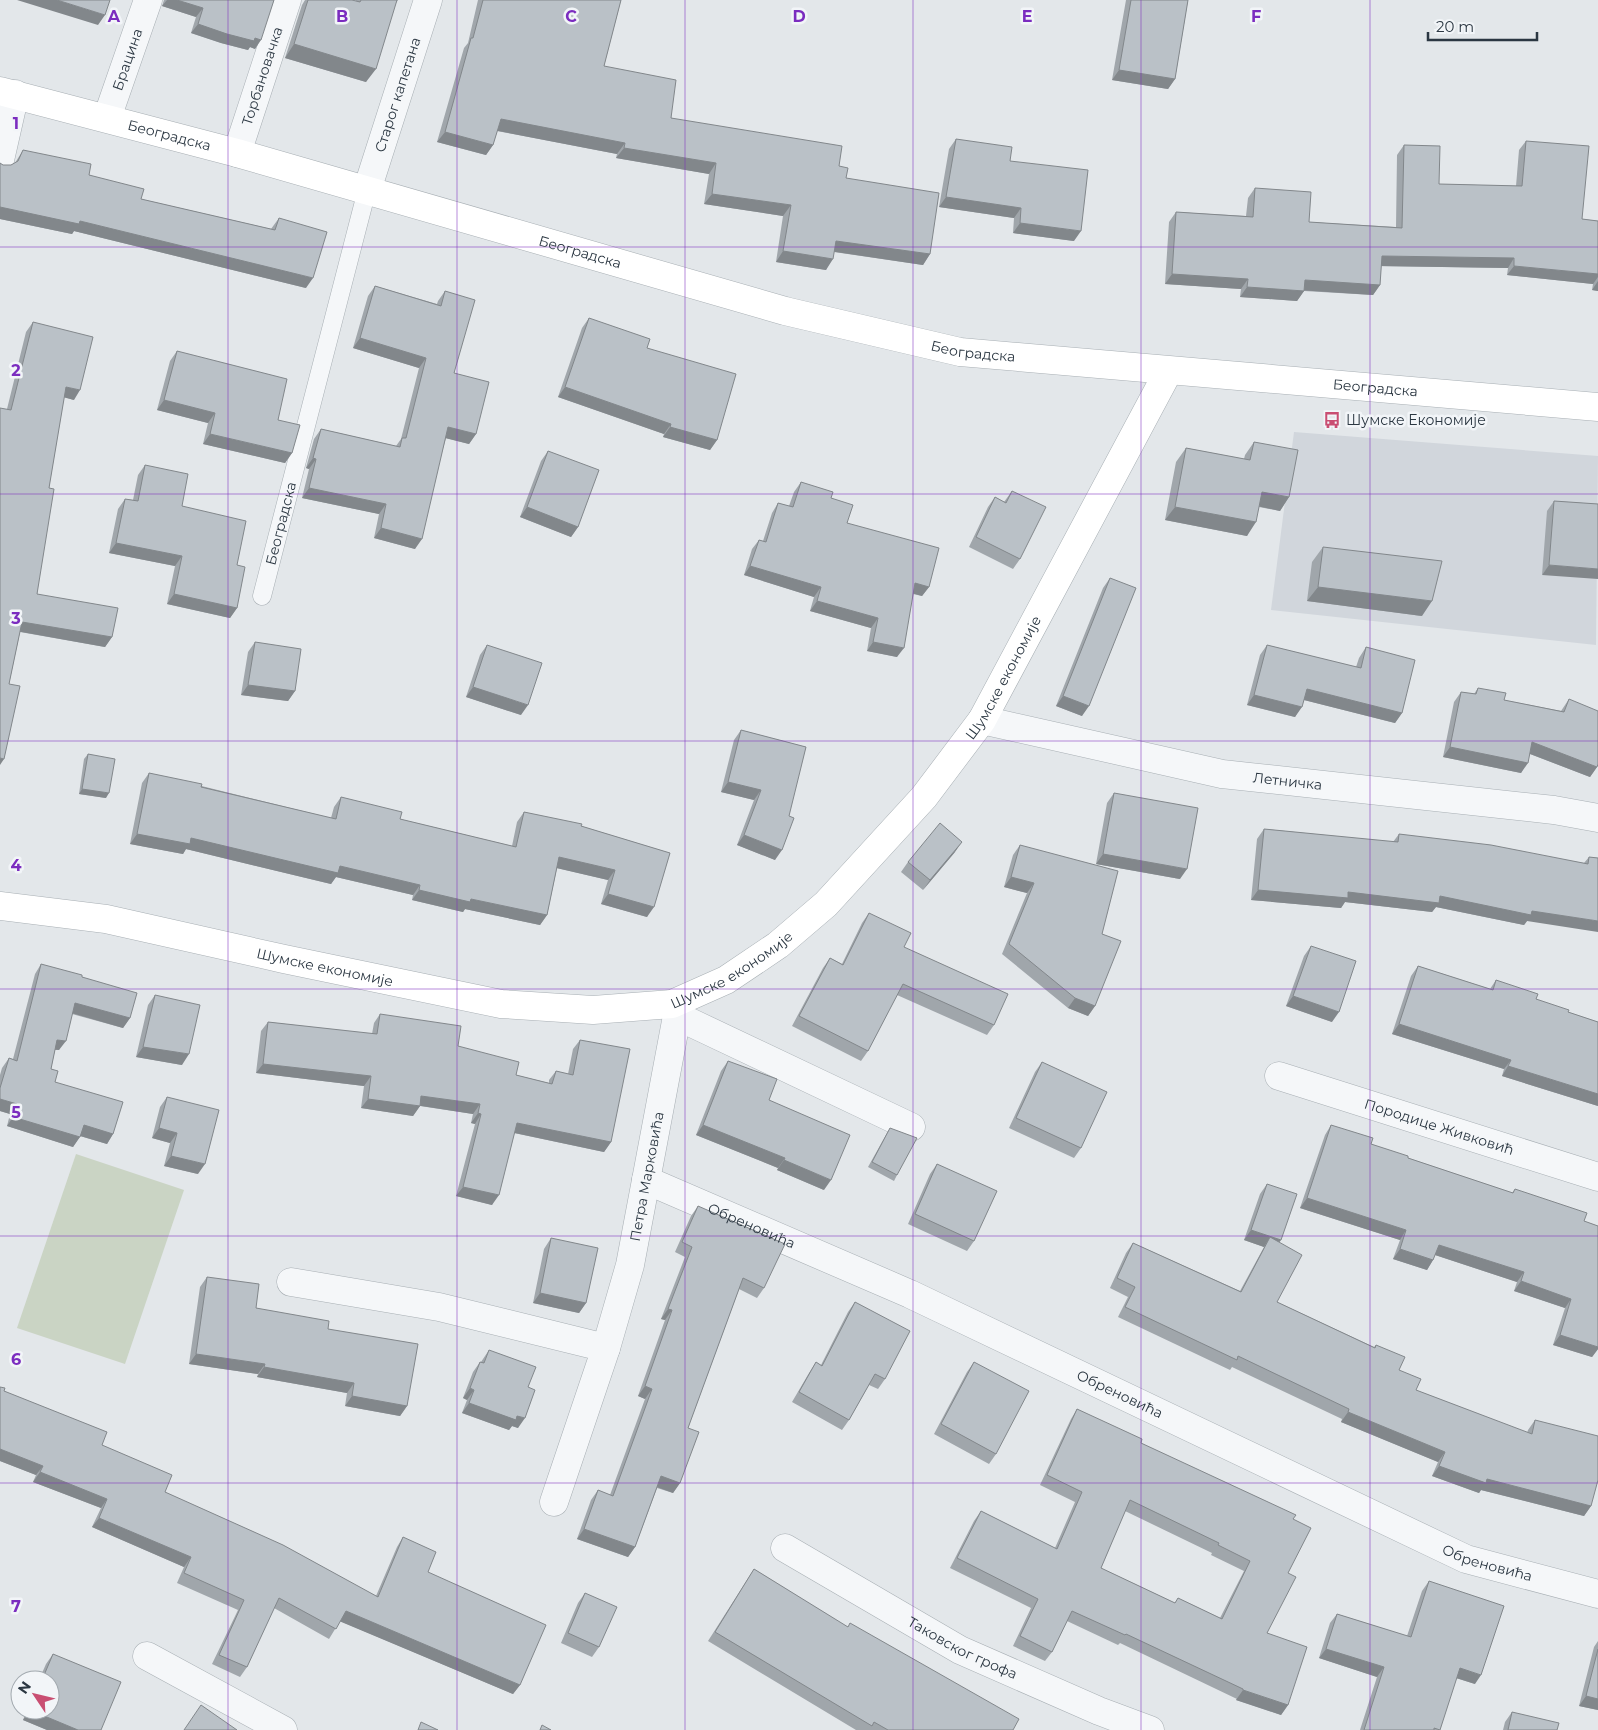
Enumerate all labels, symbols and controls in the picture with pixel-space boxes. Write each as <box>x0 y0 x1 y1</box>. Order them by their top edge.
text: A <box>107 7 121 26</box>
text: B <box>336 7 348 26</box>
text: C <box>565 7 577 26</box>
text: D <box>792 7 806 26</box>
text: E <box>1022 7 1032 26</box>
text: F <box>1251 7 1261 26</box>
scale bar <box>1428 10 1537 42</box>
text: 20 m <box>1436 17 1474 36</box>
street label: Торбановачка <box>238 24 287 128</box>
street label: Брацина <box>108 26 146 93</box>
street label: Старог капетана <box>371 35 424 155</box>
text: 1 <box>13 114 19 133</box>
street label: Београдска <box>126 116 213 155</box>
street label: Београдска <box>537 231 624 272</box>
street label: Београдска <box>929 336 1016 366</box>
text: 2 <box>11 361 21 380</box>
street label: Београдска <box>1332 375 1419 400</box>
bus stop icon: Шумске Економије <box>1322 410 1342 430</box>
place label: Шумске Економије <box>1346 411 1486 429</box>
street label: Београдска <box>261 480 300 567</box>
text: 3 <box>10 609 21 628</box>
street label: Шумске економије <box>961 613 1045 743</box>
street label: Летничка <box>1252 768 1323 794</box>
text: 4 <box>10 856 22 875</box>
street label: Шумске економије <box>667 927 796 1013</box>
street label: Шумске економије <box>255 944 395 990</box>
street label: Породице Живковић <box>1362 1095 1516 1159</box>
text: 5 <box>11 1103 21 1122</box>
street label: Петра Марковића <box>626 1110 668 1243</box>
street label: Обреновића <box>705 1199 798 1252</box>
text: 6 <box>11 1350 21 1369</box>
street label: Обреновића <box>1074 1366 1166 1422</box>
street label: Обреновића <box>1439 1540 1534 1585</box>
text: 7 <box>11 1597 21 1616</box>
street label: Таковског грофа <box>905 1613 1020 1683</box>
north arrow <box>10 1670 60 1720</box>
text: N <box>14 1678 35 1697</box>

